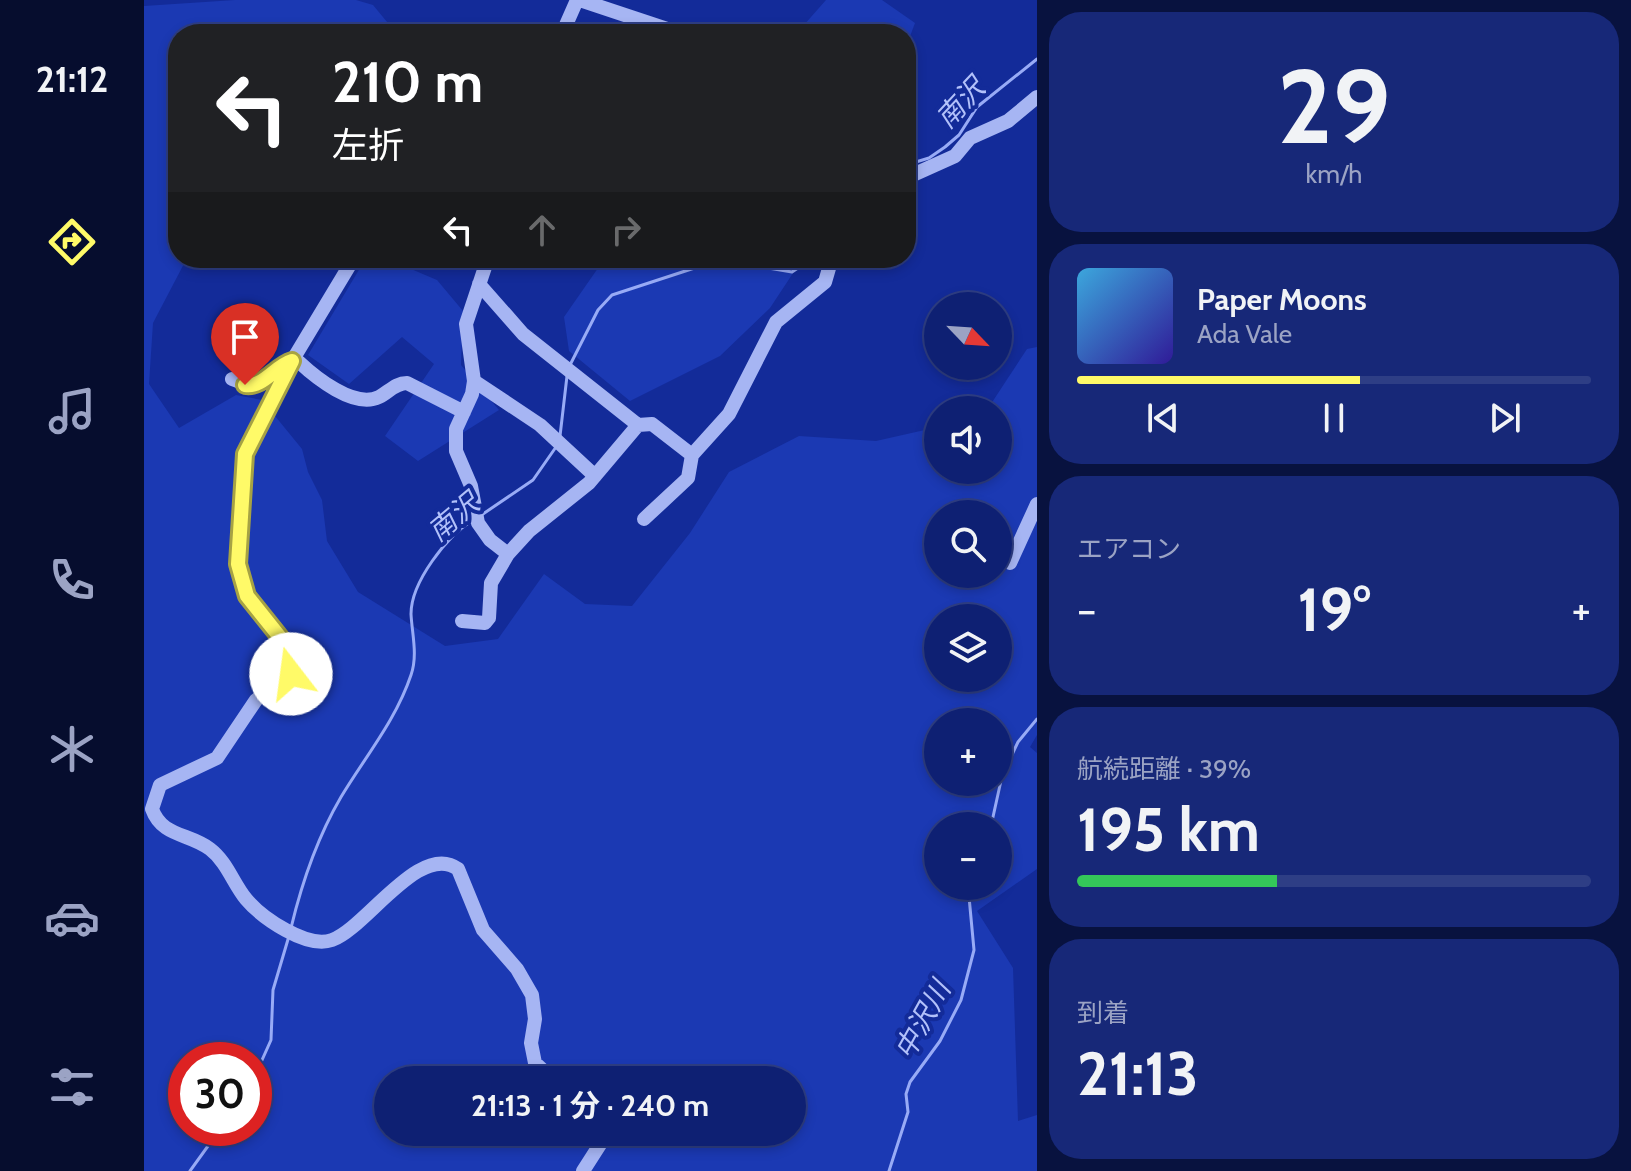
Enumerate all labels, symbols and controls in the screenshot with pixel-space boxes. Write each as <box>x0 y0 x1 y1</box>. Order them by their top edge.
text: 29 <box>1277 43 1391 169</box>
text: 210 m <box>332 48 483 116</box>
icon: left <box>200 56 304 160</box>
text: 21:12 <box>36 57 108 101</box>
water label: 南沢 <box>928 68 994 135</box>
text: 左折 <box>332 123 404 167</box>
text: km/h <box>1306 158 1362 190</box>
icon: left <box>436 208 480 252</box>
icon: ahead <box>520 208 564 252</box>
icon: right <box>604 208 648 252</box>
icon: directions <box>44 214 100 270</box>
text: Paper Moons <box>1197 281 1367 318</box>
north arrow <box>924 292 1012 380</box>
map controls <box>924 292 1012 900</box>
pin <box>211 303 279 385</box>
icon: arrive <box>223 315 267 359</box>
text: Ada Vale <box>1197 318 1292 350</box>
icon: music <box>44 383 100 439</box>
button: sound <box>924 396 1012 484</box>
icon: previous <box>1141 396 1185 440</box>
icon: pause <box>1312 396 1356 440</box>
icon: next <box>1483 396 1527 440</box>
water label: 南沢 <box>421 483 488 548</box>
button: search <box>924 500 1012 588</box>
text: エアコン <box>1077 533 1181 565</box>
icon: phone <box>44 552 100 608</box>
text: 19° <box>1297 573 1371 646</box>
text: − <box>1077 583 1096 636</box>
text: + <box>1572 583 1591 636</box>
button: layers <box>924 604 1012 692</box>
position arrow <box>249 632 333 716</box>
button: + <box>924 708 1012 796</box>
icon: climate <box>44 721 100 777</box>
text: 航続距離 · 39% <box>1077 753 1251 785</box>
text: 195 km <box>1077 793 1260 866</box>
button: − <box>924 812 1012 900</box>
icon: car <box>44 890 100 946</box>
water label: 中沢川 <box>887 972 959 1065</box>
text: 到着 <box>1077 997 1129 1029</box>
text: 21:13 <box>1077 1037 1199 1110</box>
speed limit sign: 30 <box>168 1042 272 1146</box>
icon: filters <box>44 1059 100 1115</box>
text: 21:13 · 1 分 · 240 m <box>471 1087 709 1124</box>

